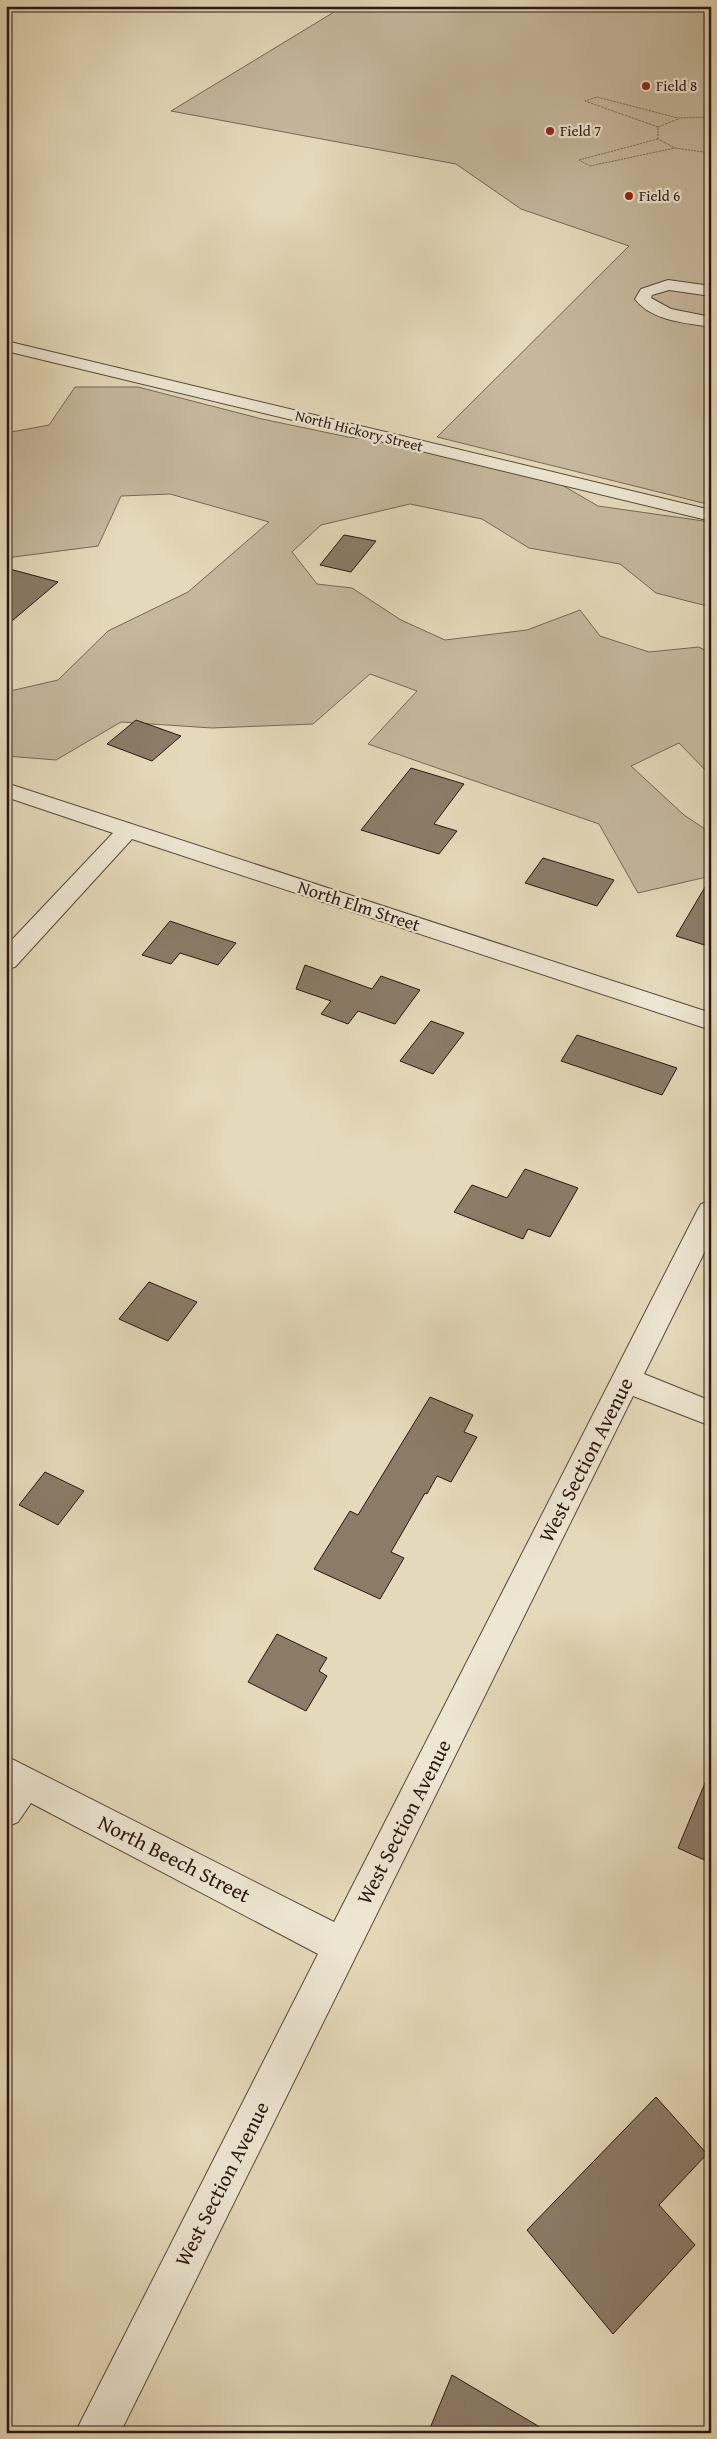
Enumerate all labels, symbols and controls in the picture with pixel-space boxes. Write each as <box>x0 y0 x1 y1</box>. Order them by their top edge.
place label: Field 8 <box>656 75 697 96</box>
marker: Field 8 <box>640 80 652 92</box>
place label: Field 7 <box>560 120 601 141</box>
marker: Field 7 <box>544 125 556 137</box>
place label: Field 6 <box>639 185 680 206</box>
marker: Field 6 <box>623 190 635 202</box>
street label: North Hickory Street <box>293 404 426 457</box>
street label: North Elm Street <box>295 873 424 938</box>
street label: West Section Avenue <box>531 1372 641 1548</box>
street label: West Section Avenue <box>349 1734 459 1910</box>
street label: North Beech Street <box>93 1807 256 1911</box>
street label: West Section Avenue <box>167 2096 277 2272</box>

